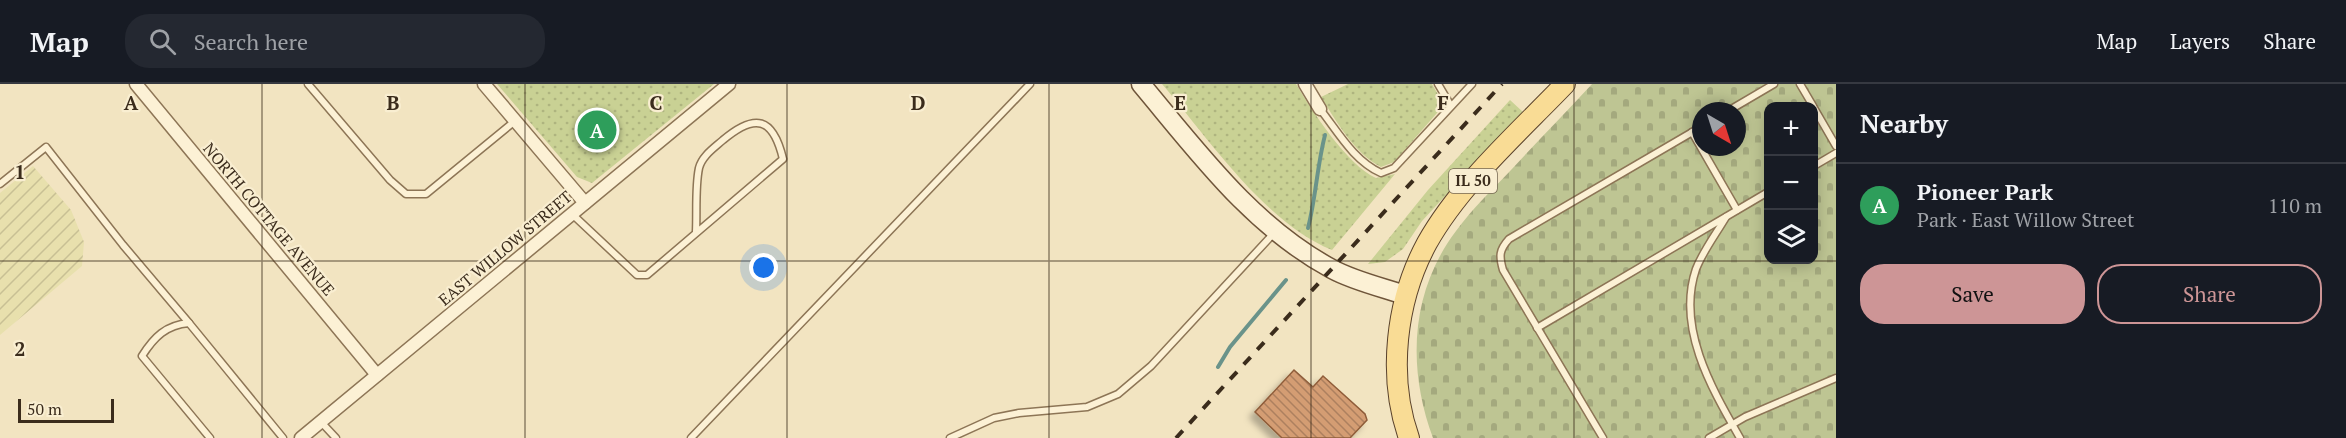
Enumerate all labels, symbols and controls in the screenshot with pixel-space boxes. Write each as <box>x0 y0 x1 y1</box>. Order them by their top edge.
search box <box>125 14 545 68</box>
text: Map <box>30 23 89 60</box>
icon: search <box>146 25 179 58</box>
text: Search here <box>194 27 308 56</box>
text: Map <box>2096 27 2137 55</box>
text: Layers <box>2170 27 2230 55</box>
text: Share <box>2263 27 2316 55</box>
text: A <box>124 89 139 116</box>
text: B <box>387 89 400 116</box>
text: C <box>649 89 663 116</box>
text: D <box>911 89 925 116</box>
text: E <box>1174 89 1186 116</box>
text: F <box>1437 89 1449 116</box>
north arrow <box>1692 102 1746 156</box>
map controls <box>1764 102 1818 264</box>
button: + <box>1764 102 1818 156</box>
text: Nearby <box>1860 106 1948 140</box>
pin: A <box>578 108 616 152</box>
street label: NORTH COTTAGE AVENUE <box>198 138 340 300</box>
button: − <box>1764 156 1818 210</box>
text: 1 <box>14 158 26 185</box>
road number: IL 50 <box>1449 169 1497 193</box>
text: Pioneer Park <box>1917 177 2053 206</box>
street label: EAST WILLOW STREET <box>434 186 576 310</box>
text: A <box>1872 192 1887 219</box>
text: 110 m <box>2268 192 2322 219</box>
text: Park · East Willow Street <box>1917 206 2135 233</box>
button: layers <box>1764 210 1818 264</box>
your location <box>749 253 778 282</box>
button: Save <box>1860 264 2085 324</box>
button: Share <box>2097 264 2322 324</box>
text: 2 <box>14 335 26 362</box>
scale bar <box>18 396 114 424</box>
text: 50 m <box>27 398 62 420</box>

